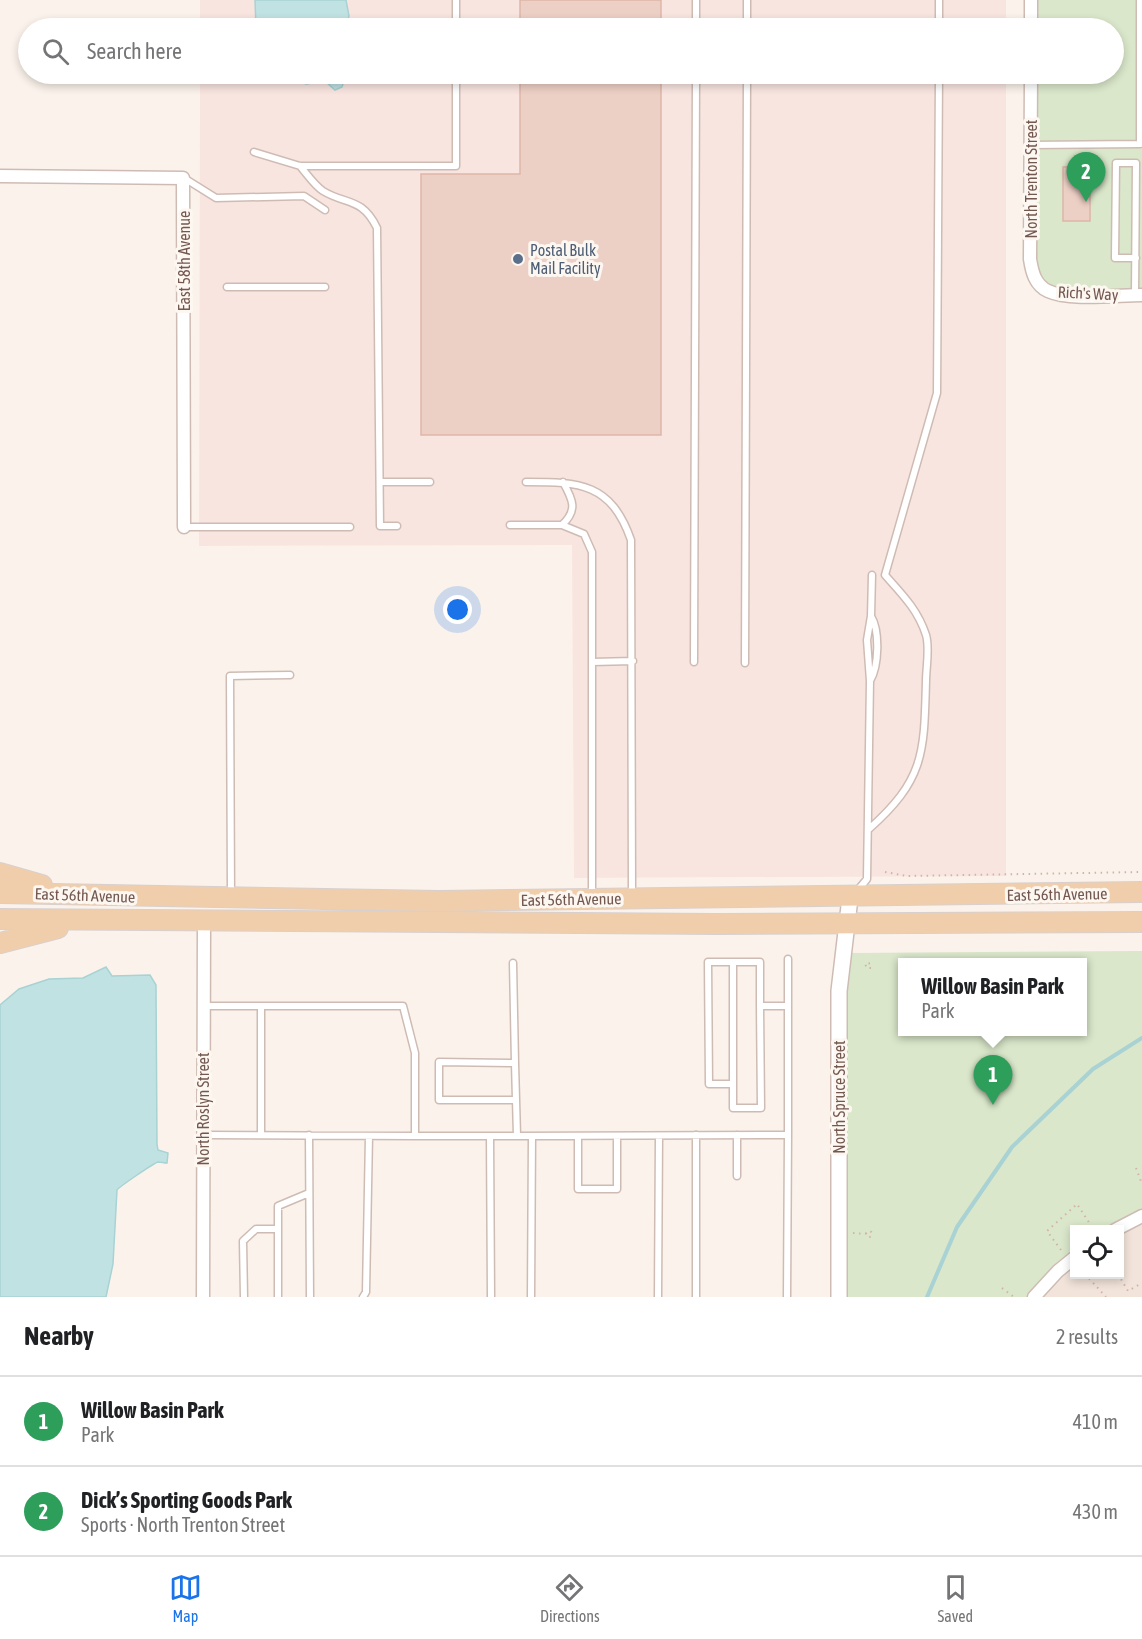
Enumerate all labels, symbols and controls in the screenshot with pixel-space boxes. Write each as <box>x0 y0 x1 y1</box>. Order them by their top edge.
search box <box>18 18 1124 84</box>
icon: search <box>39 35 72 68</box>
text: Search here <box>87 38 182 64</box>
street label: North Trenton Street <box>1022 119 1040 238</box>
pin: 2 <box>1066 152 1106 202</box>
street label: East 58th Avenue <box>175 211 193 311</box>
place label: Postal Bulk Mail Facility <box>530 241 601 278</box>
marker: Postal Bulk Mail Facility <box>511 252 525 266</box>
street label: Rich's Way <box>1057 282 1119 305</box>
your location <box>443 595 472 624</box>
street label: East 56th Avenue <box>34 884 136 906</box>
street label: East 56th Avenue <box>1007 884 1107 904</box>
street label: East 56th Avenue <box>521 889 621 909</box>
popup <box>898 958 1087 1036</box>
text: Willow Basin Park <box>921 973 1064 999</box>
text: Park <box>921 999 955 1022</box>
street label: North Spruce Street <box>830 1040 849 1154</box>
street label: North Roslyn Street <box>194 1052 213 1165</box>
pin: 1 <box>974 1056 1012 1105</box>
map controls <box>1070 1225 1124 1279</box>
button: locate <box>1070 1225 1124 1279</box>
text: Nearby <box>24 1321 94 1351</box>
text: 2 results <box>1056 1325 1118 1348</box>
text: Willow Basin Park <box>81 1397 224 1423</box>
text: 1 <box>39 1410 48 1433</box>
text: 410 m <box>1073 1410 1118 1433</box>
text: Park <box>81 1423 114 1446</box>
text: Dick’s Sporting Goods Park <box>81 1487 292 1513</box>
text: 2 <box>39 1500 48 1523</box>
text: 430 m <box>1073 1500 1118 1523</box>
text: Sports · North Trenton Street <box>81 1513 285 1536</box>
tab: Map <box>169 1571 202 1625</box>
tab: Directions <box>540 1571 600 1625</box>
tab: Saved <box>938 1571 973 1625</box>

